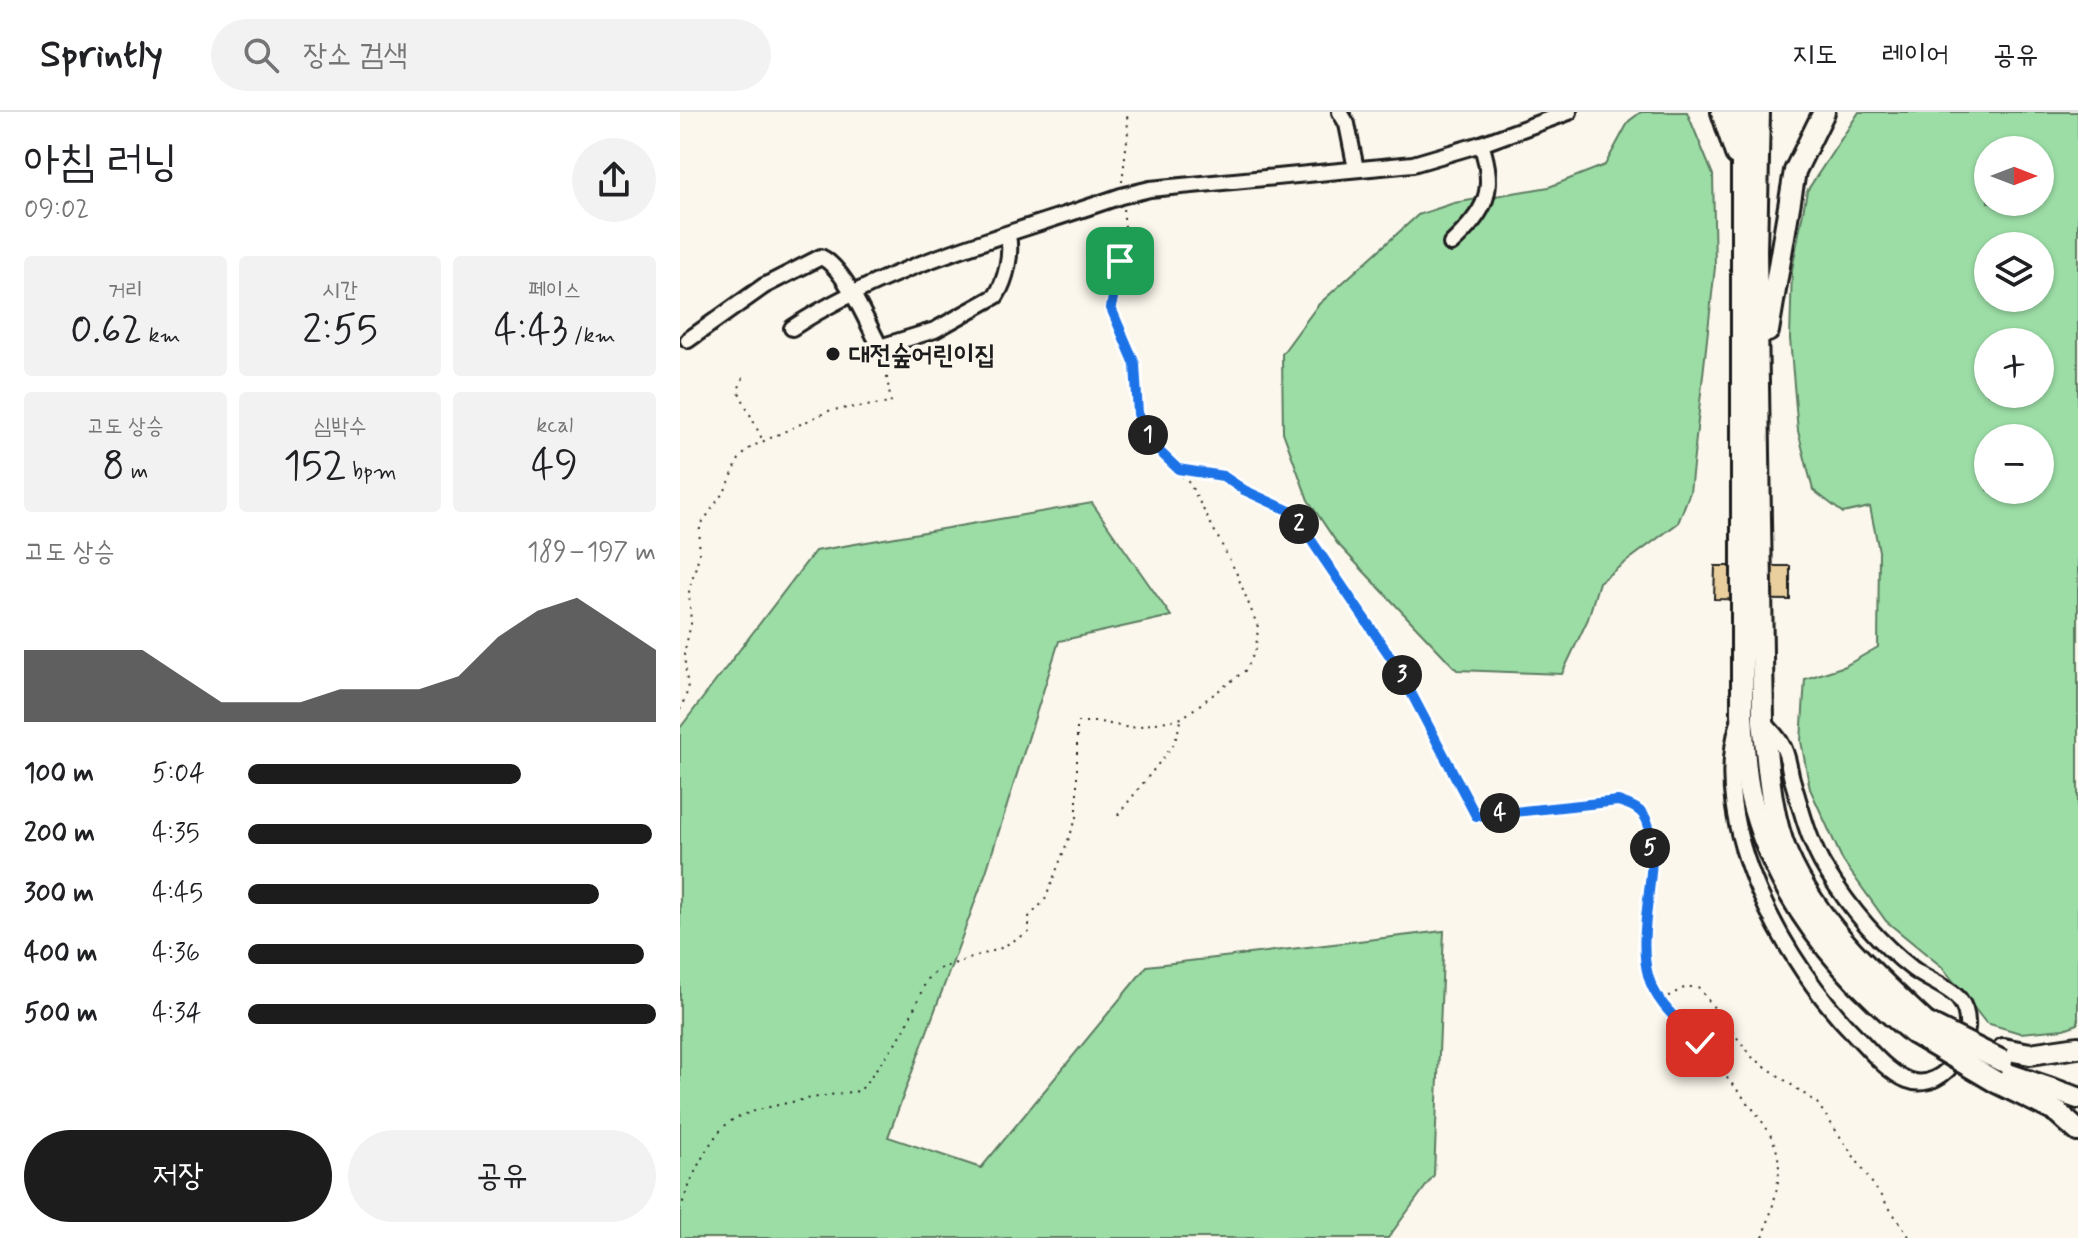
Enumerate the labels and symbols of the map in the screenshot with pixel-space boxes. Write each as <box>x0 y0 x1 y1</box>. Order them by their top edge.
north arrow <box>1974 136 2054 216</box>
pin <box>1086 227 1154 295</box>
place label: 대전숲어린이집 <box>849 339 995 373</box>
marker: 대전숲어린이집 <box>824 345 842 363</box>
pin: 1 <box>1128 415 1168 455</box>
pin: 2 <box>1279 504 1319 544</box>
pin: 3 <box>1382 655 1422 695</box>
pin: 4 <box>1480 793 1520 833</box>
pin: 5 <box>1630 828 1670 868</box>
pin <box>1666 1009 1734 1077</box>

